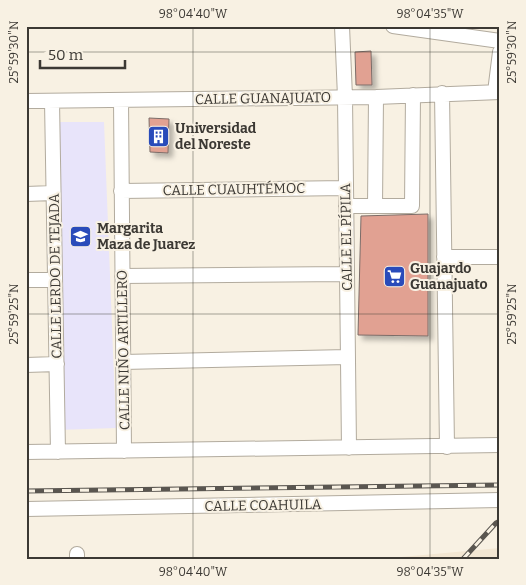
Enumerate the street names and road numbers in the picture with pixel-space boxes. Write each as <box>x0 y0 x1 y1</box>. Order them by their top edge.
street label: CALLE GUANAJUATO <box>195 89 331 108</box>
street label: CALLE CUAUHTÉMOC <box>163 179 305 199</box>
street label: CALLE EL PÍPILA <box>336 183 356 291</box>
street label: CALLE LERDO DE TEJADA <box>46 193 65 359</box>
street label: CALLE NIÑO ARTILLERO <box>114 270 133 430</box>
street label: CALLE COAHUILA <box>204 496 322 515</box>

